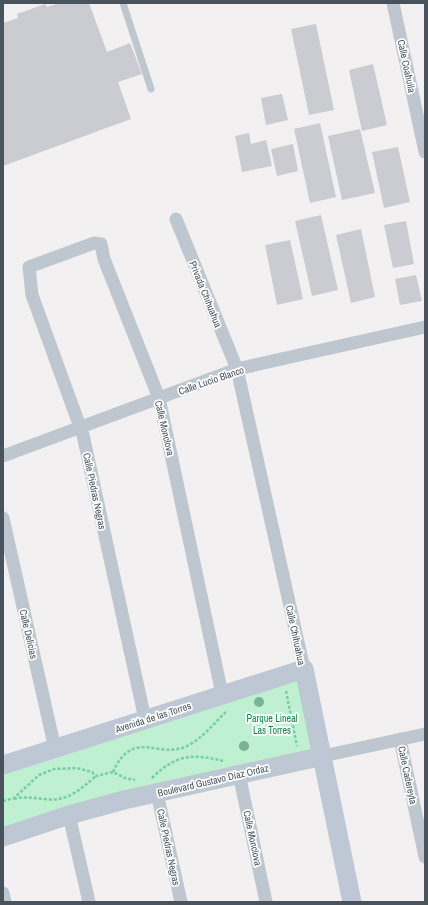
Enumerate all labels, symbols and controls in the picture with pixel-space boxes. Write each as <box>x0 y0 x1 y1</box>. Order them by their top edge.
street label: Calle Coahuila <box>395 38 419 94</box>
street label: Privada Chihuahua <box>186 259 225 330</box>
street label: Calle Lucio Blanco <box>177 363 246 398</box>
street label: Calle Monclova <box>152 399 177 457</box>
street label: Calle Piedras Negras <box>80 452 109 531</box>
street label: Calle Chihuahua <box>283 604 308 667</box>
street label: Calle Delicias <box>16 608 41 660</box>
street label: Avenida de las Torres <box>113 699 193 736</box>
park label: Parque Lineal Las Torres <box>246 712 298 737</box>
street label: Calle Cadereyta <box>395 745 420 806</box>
street label: Boulevard Gustavo Díaz Ordaz <box>156 761 270 800</box>
street label: Calle Piedras Negras <box>154 808 183 887</box>
street label: Calle Monclova <box>240 809 265 867</box>

